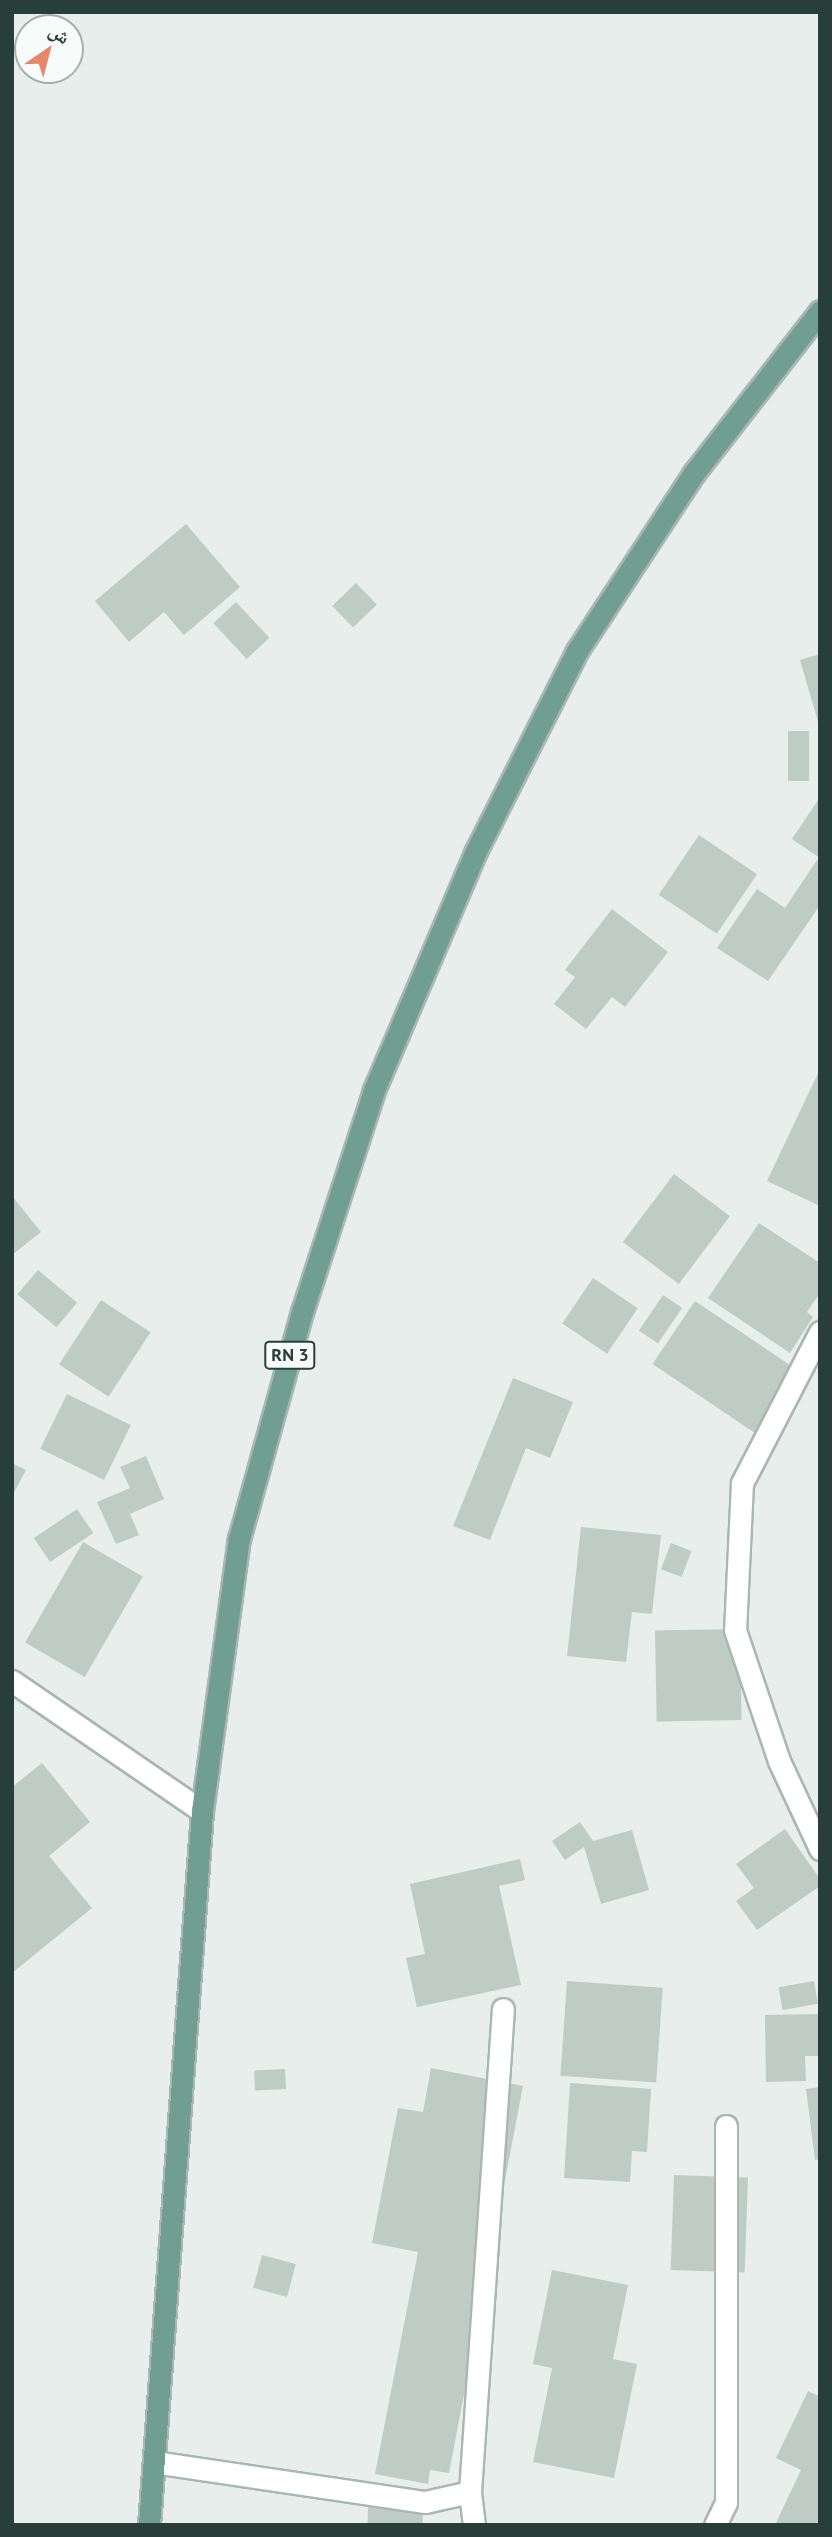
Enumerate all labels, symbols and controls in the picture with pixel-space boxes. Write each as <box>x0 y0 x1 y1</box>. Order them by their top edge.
north arrow <box>14 14 84 84</box>
text: ش <box>45 18 75 49</box>
road number: RN 3 <box>264 1340 316 1370</box>

